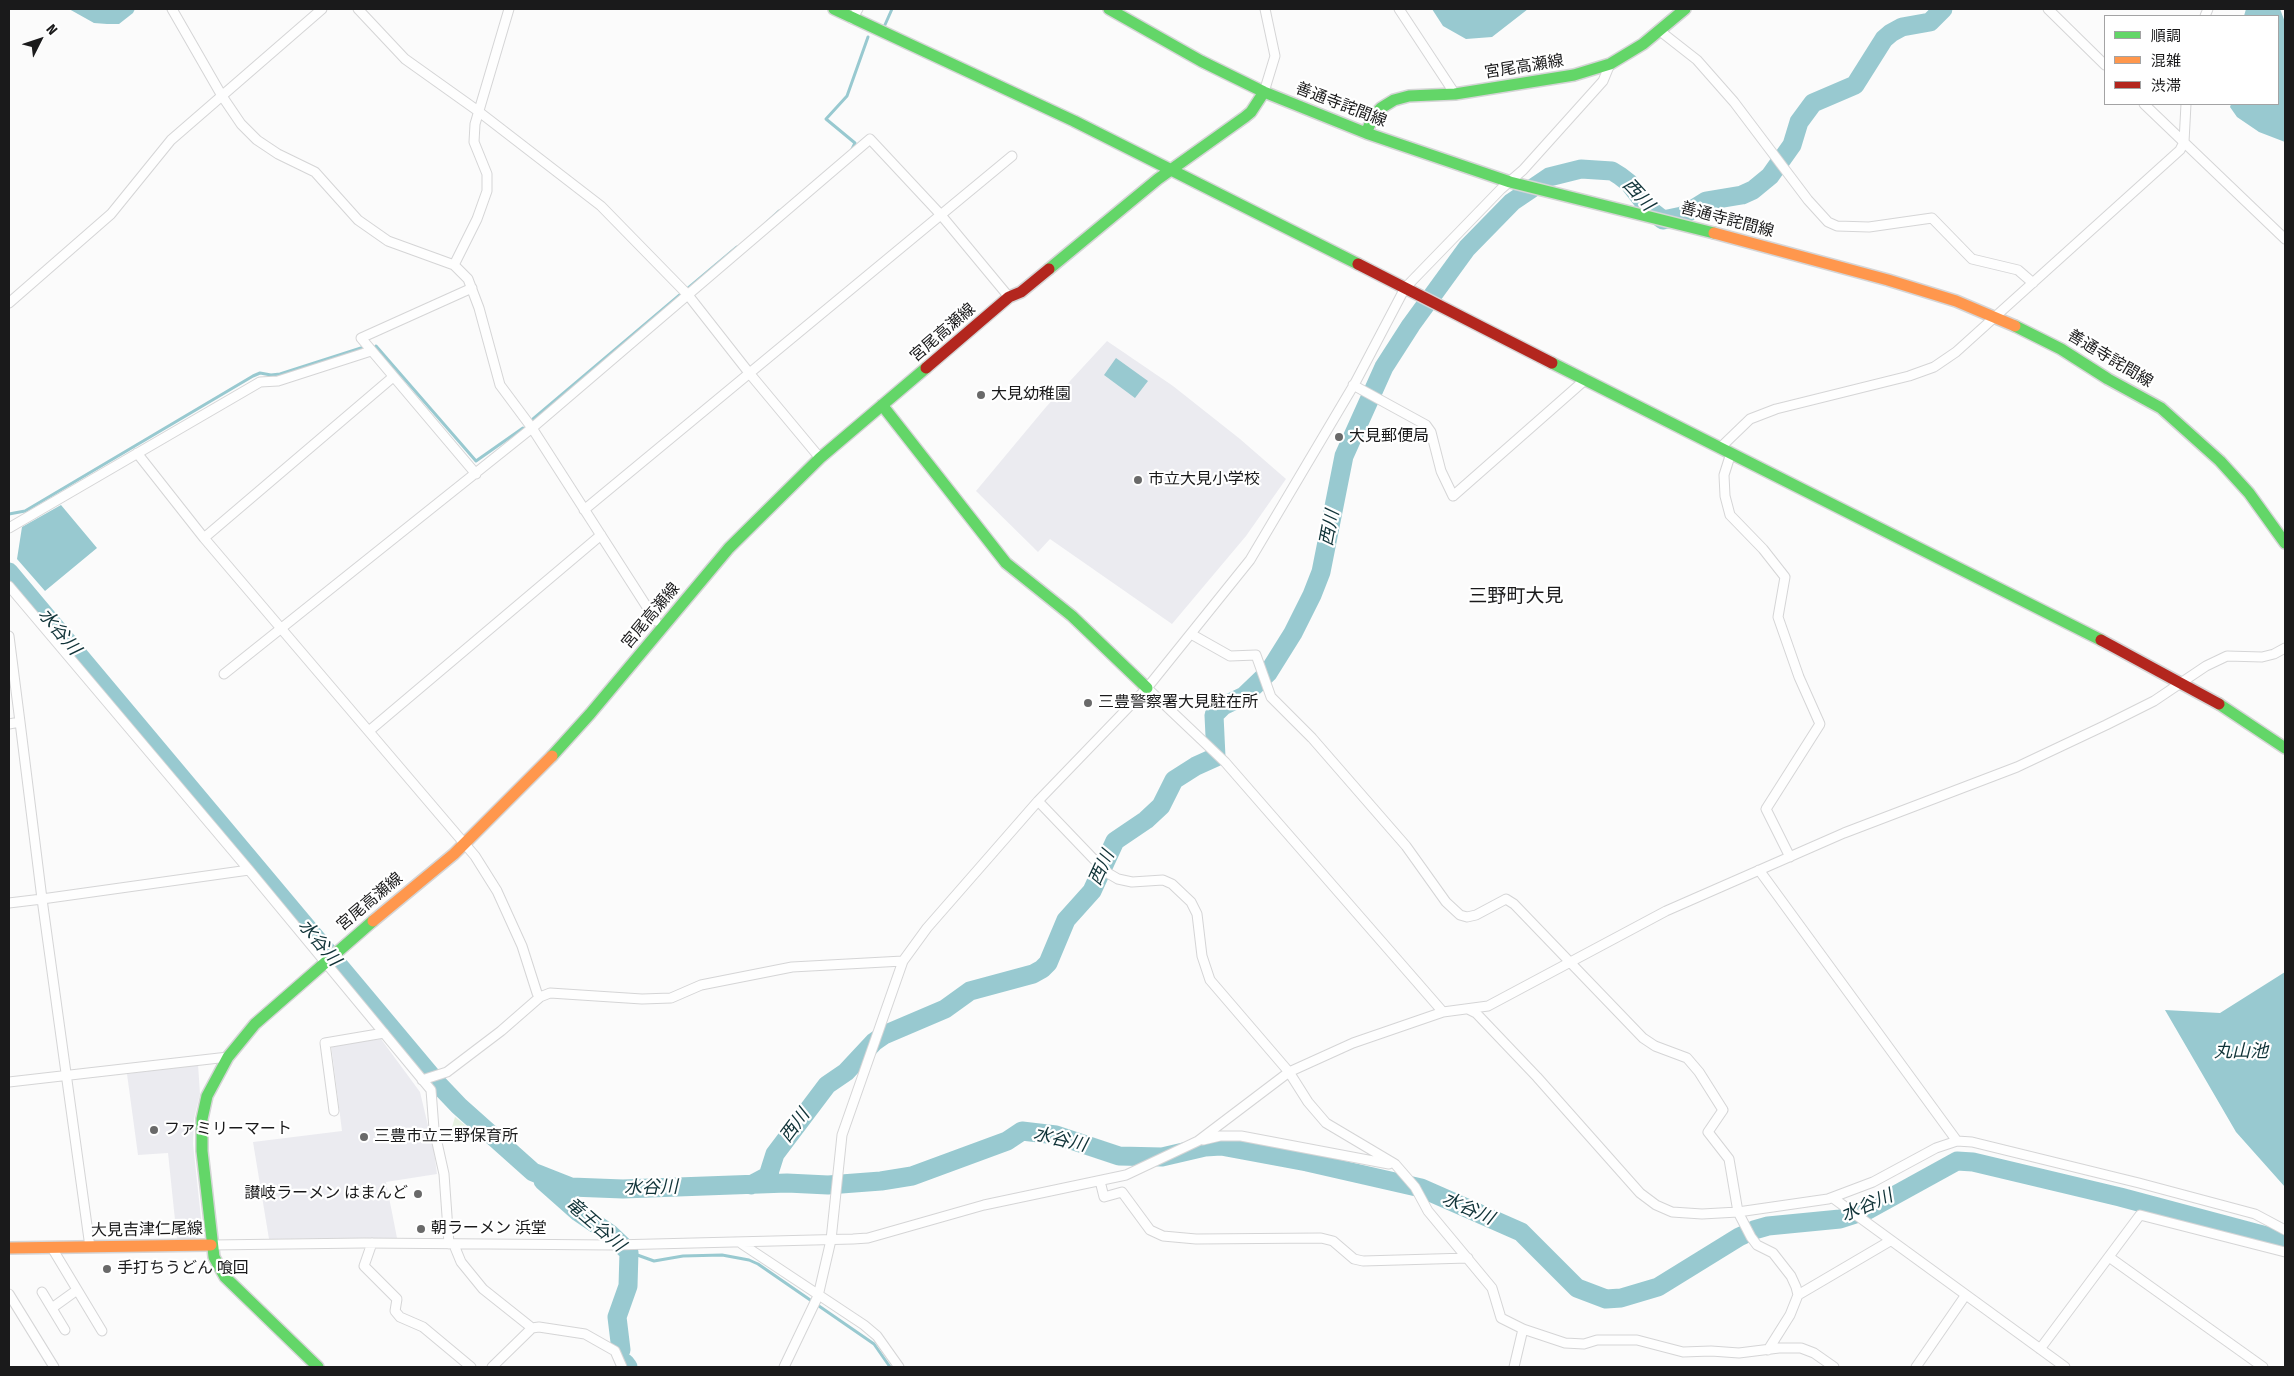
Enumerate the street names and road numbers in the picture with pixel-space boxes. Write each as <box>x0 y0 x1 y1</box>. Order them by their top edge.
street label: 宮尾高瀬線 <box>1483 51 1565 83</box>
street label: 善通寺詫間線 <box>1293 79 1389 131</box>
street label: 善通寺詫間線 <box>1678 198 1776 242</box>
street label: 宮尾高瀬線 <box>907 300 979 366</box>
street label: 善通寺詫間線 <box>2064 326 2156 392</box>
street label: 宮尾高瀬線 <box>618 579 684 653</box>
street label: 宮尾高瀬線 <box>333 869 407 935</box>
street label: 大見吉津仁尾線 <box>91 1219 203 1241</box>

